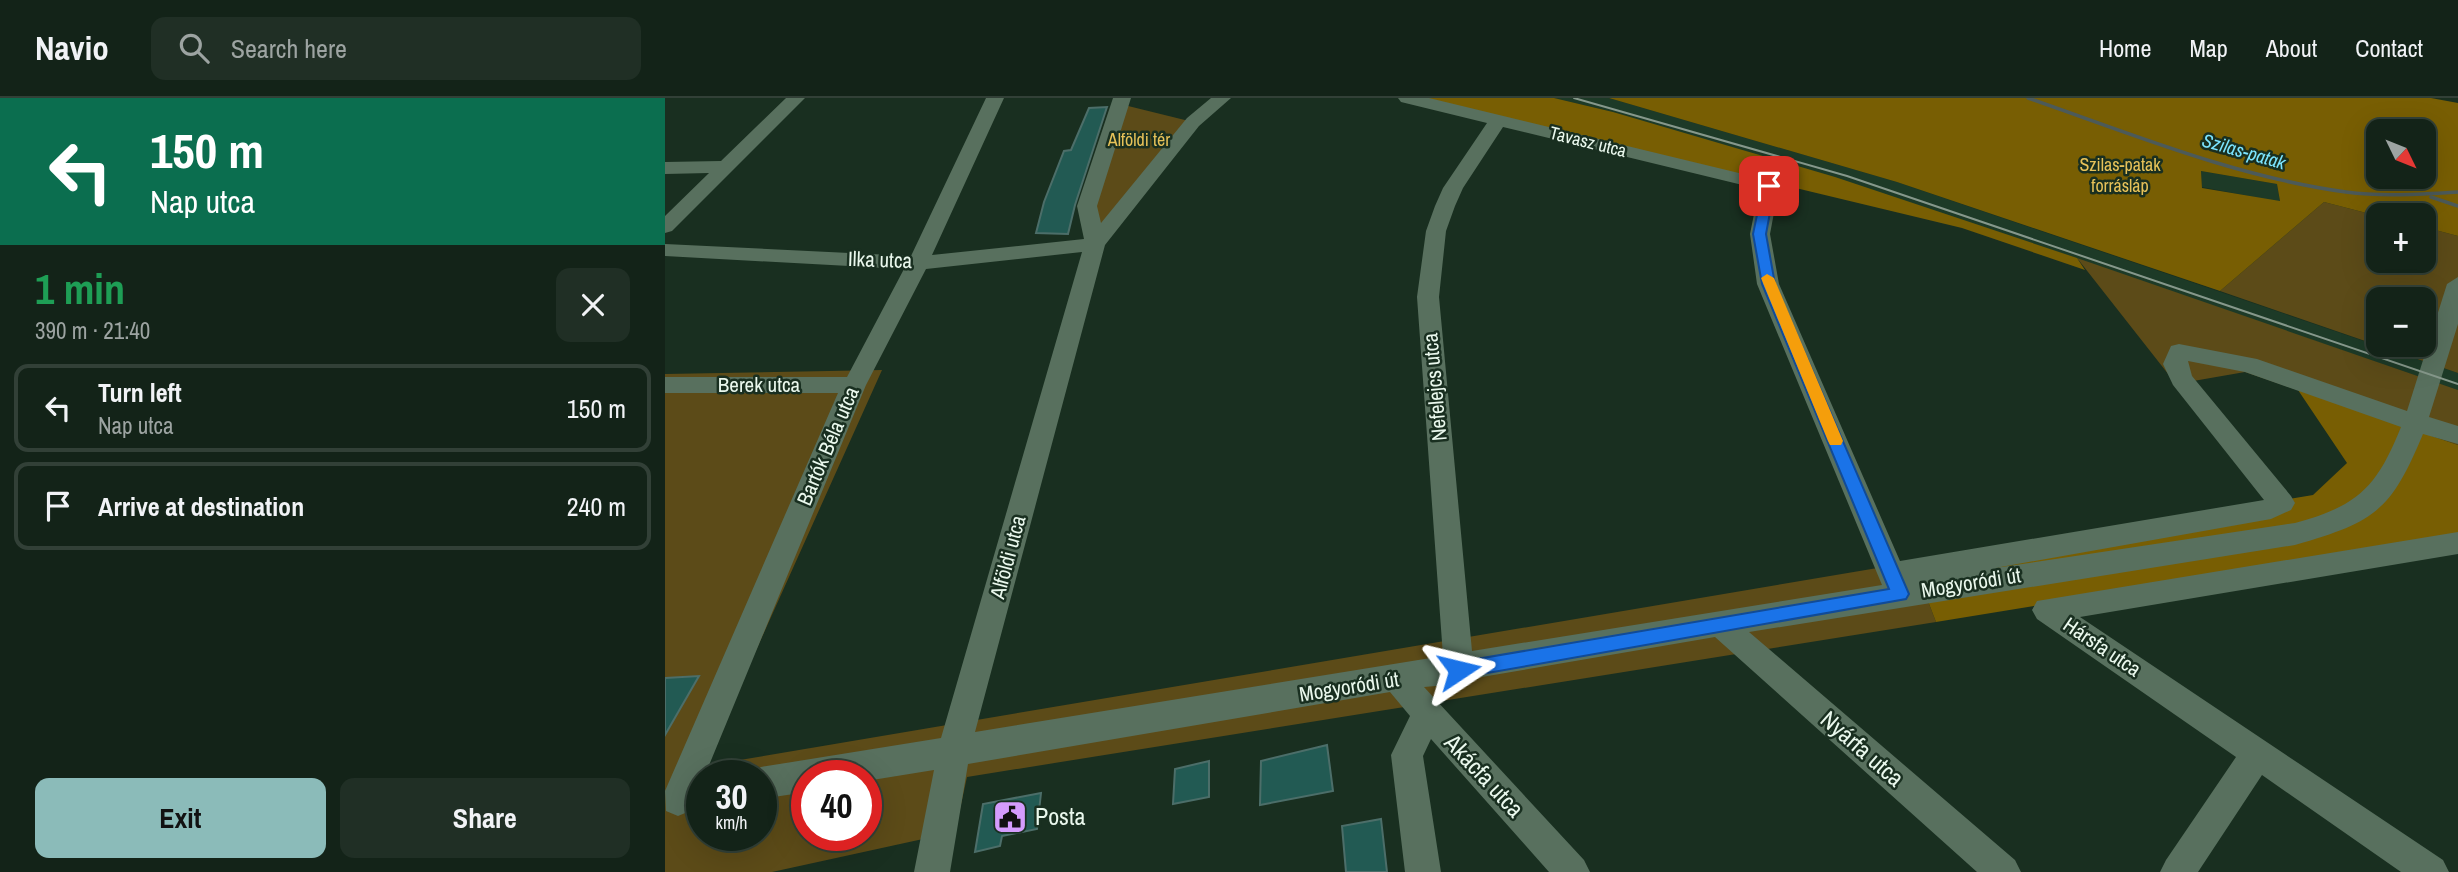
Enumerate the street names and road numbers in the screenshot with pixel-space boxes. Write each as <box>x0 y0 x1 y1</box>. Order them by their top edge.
street label: Tavasz utca <box>1547 120 1629 163</box>
street label: Ilka utca <box>847 244 913 275</box>
street label: Nefelejcs utca <box>1415 331 1454 442</box>
street label: Berek utca <box>718 370 801 399</box>
street label: Bartók Béla utca <box>790 382 866 510</box>
street label: Alföldi utca <box>982 512 1033 603</box>
street label: Mogyoródi út <box>1919 560 2023 605</box>
street label: Hársfa utca <box>2058 610 2147 683</box>
street label: Mogyoródi út <box>1297 664 1401 709</box>
street label: Nyárfa utca <box>1814 703 1911 793</box>
street label: Akácfa utca <box>1437 726 1532 824</box>

